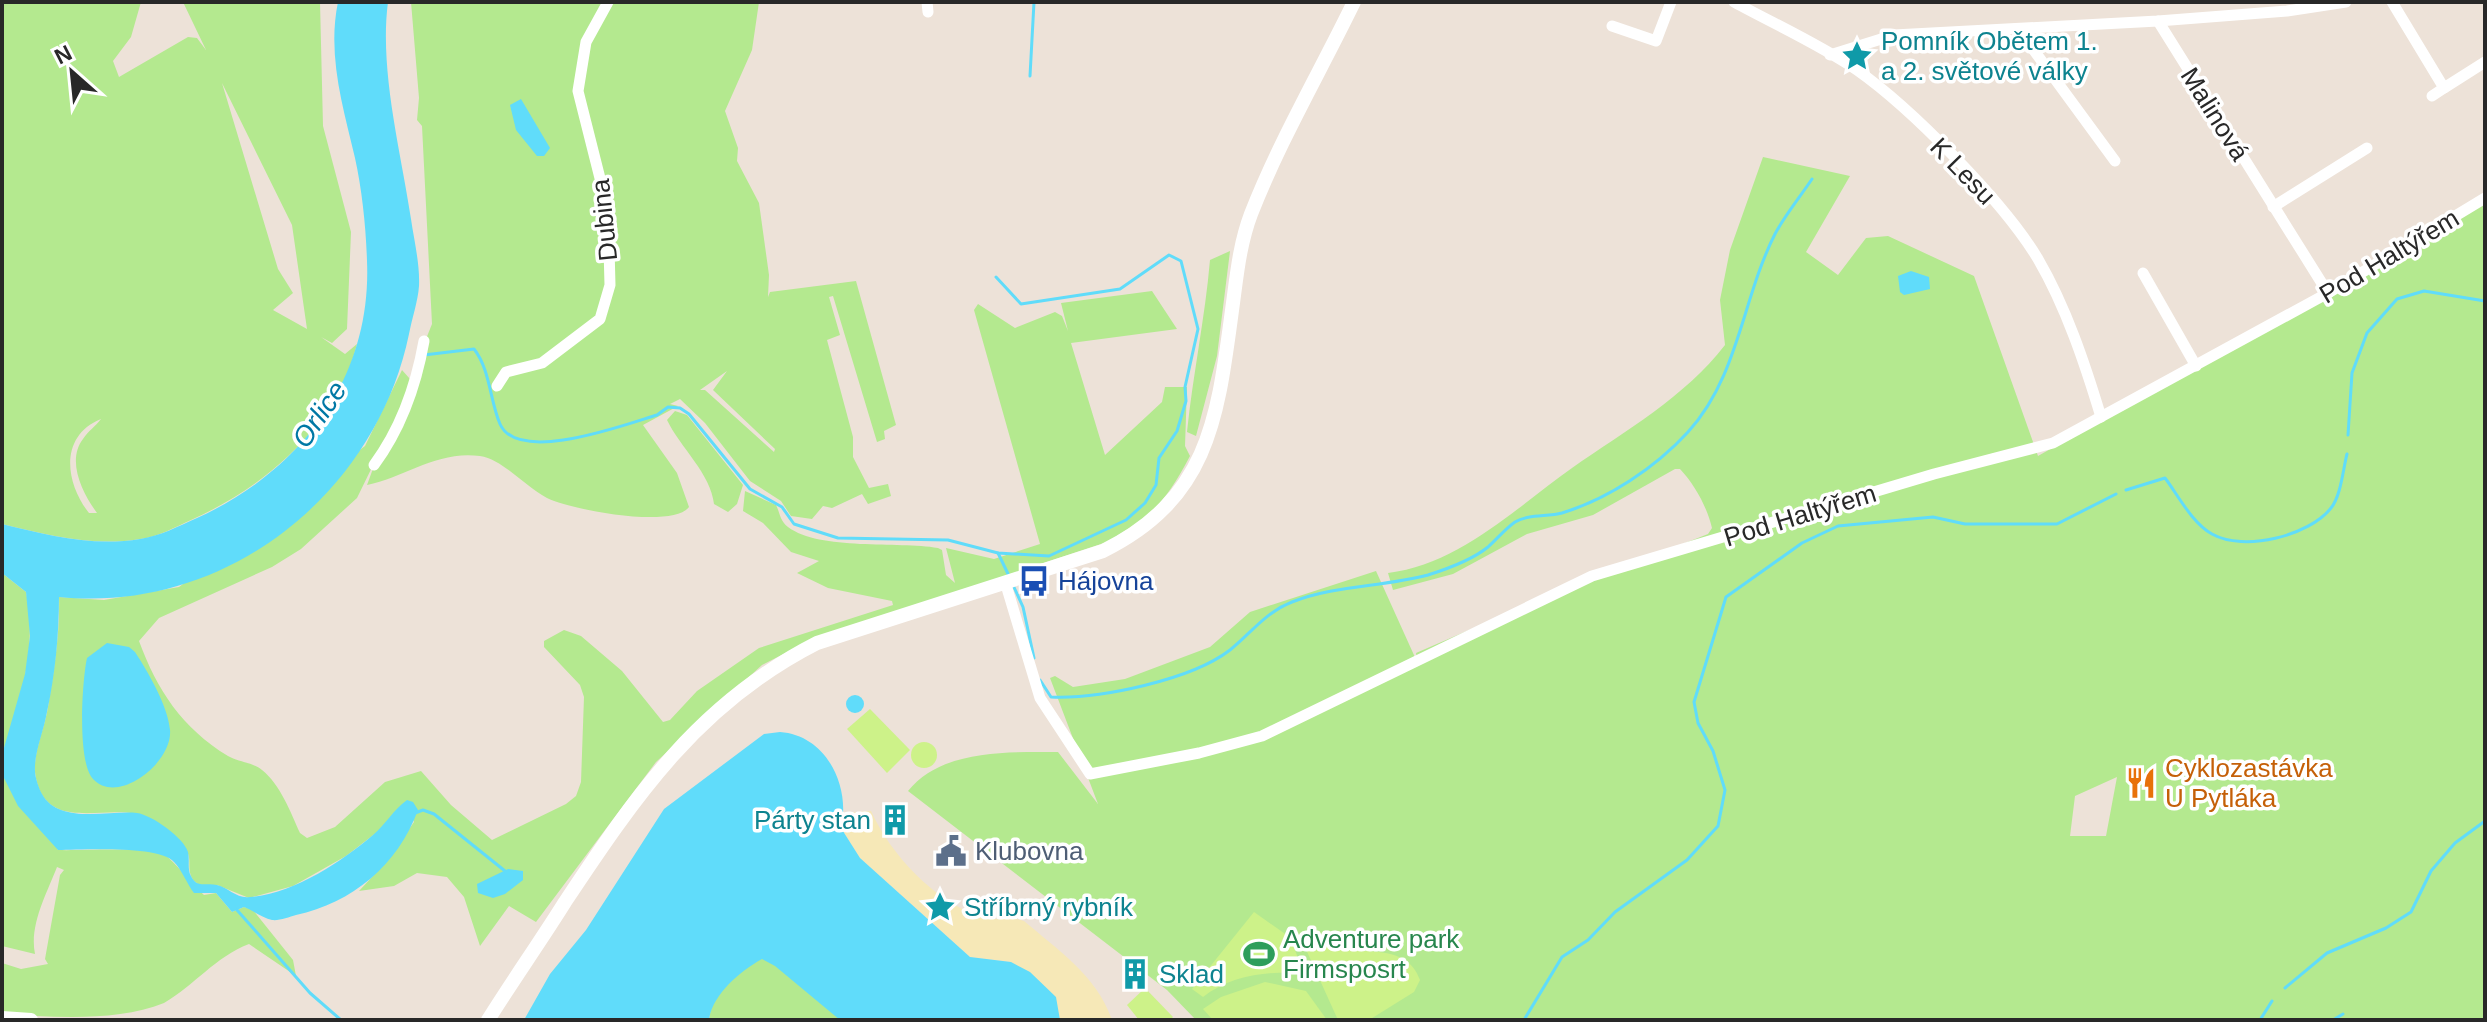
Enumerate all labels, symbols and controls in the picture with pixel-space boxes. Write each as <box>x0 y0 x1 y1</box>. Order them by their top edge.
place label: Pomník Obětem 1. a 2. světové války <box>1881 26 2098 86</box>
north arrow <box>32 32 112 112</box>
place icon: Pomník Obětem 1. a 2. světové války <box>1840 39 1874 73</box>
text: N <box>50 40 76 69</box>
street label: Malinová <box>2175 62 2256 167</box>
street label: K Lesu <box>1924 131 2002 211</box>
street label: Dubina <box>585 177 623 263</box>
street label: Pod Haltýřem <box>2314 203 2464 309</box>
water label: Orlice <box>286 375 353 453</box>
street label: Pod Haltýřem <box>1720 478 1880 552</box>
bus stop icon: Hájovna <box>1017 564 1051 598</box>
place label: Hájovna <box>1058 566 1154 596</box>
place label: Cyklozastávka U Pytláka <box>2165 753 2333 813</box>
restaurant icon: Cyklozastávka U Pytláka <box>2124 766 2158 800</box>
building icon: Párty stan <box>878 803 912 837</box>
place label: Párty stan <box>754 805 871 835</box>
public building icon: Klubovna <box>934 834 968 868</box>
place label: Klubovna <box>975 836 1084 866</box>
place icon: Stříbrný rybník <box>923 890 957 924</box>
place label: Stříbrný rybník <box>964 892 1134 922</box>
place label: Adventure park Firmsposrt <box>1283 924 1460 984</box>
sports icon: Adventure park Firmsposrt <box>1242 937 1276 971</box>
building icon: Sklad <box>1118 957 1152 991</box>
place label: Sklad <box>1159 959 1224 989</box>

